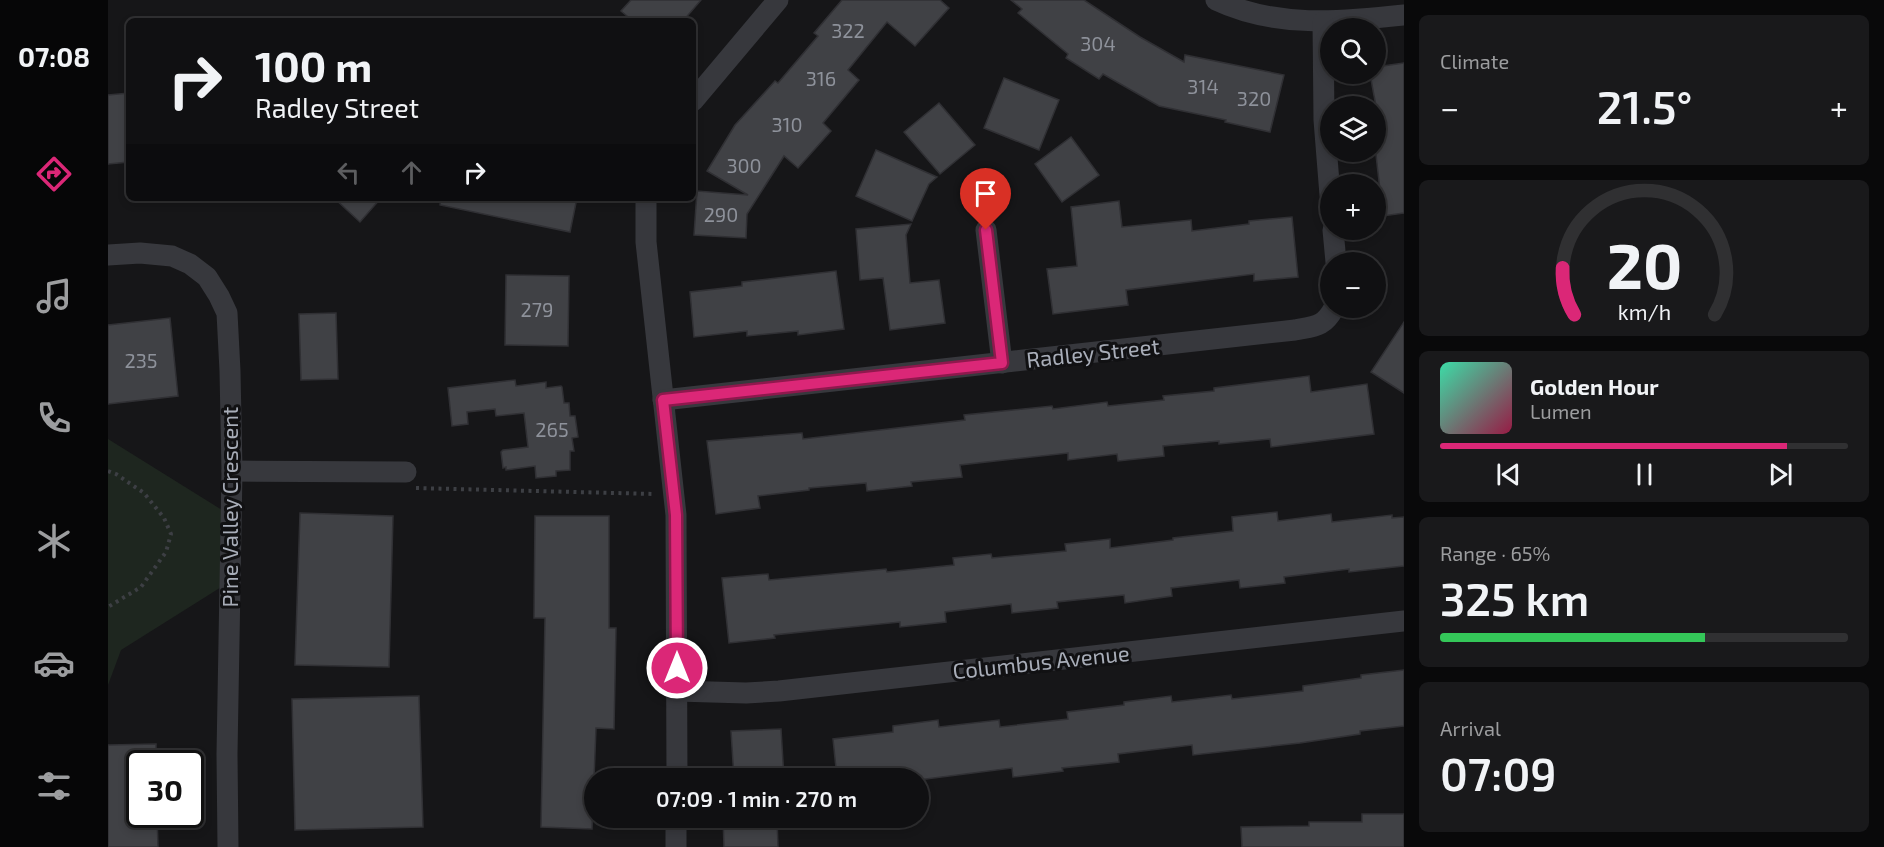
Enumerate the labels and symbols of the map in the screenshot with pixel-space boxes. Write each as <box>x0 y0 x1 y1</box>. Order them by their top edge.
house number: 322 <box>831 18 865 42</box>
house number: 304 <box>1080 31 1116 55</box>
house number: 316 <box>806 66 836 90</box>
house number: 314 <box>1187 74 1219 98</box>
house number: 320 <box>1237 86 1271 110</box>
house number: 310 <box>771 112 803 136</box>
house number: 300 <box>726 153 762 177</box>
pin <box>960 168 1011 230</box>
house number: 290 <box>704 202 738 226</box>
house number: 279 <box>521 297 553 321</box>
street label: Radley Street <box>1025 332 1161 372</box>
house number: 235 <box>124 348 158 372</box>
street label: Pine Valley Crescent <box>216 407 242 607</box>
house number: 265 <box>535 417 569 441</box>
position arrow <box>645 636 709 700</box>
street label: Columbus Avenue <box>951 639 1131 683</box>
speed limit sign: 30 <box>126 750 204 828</box>

